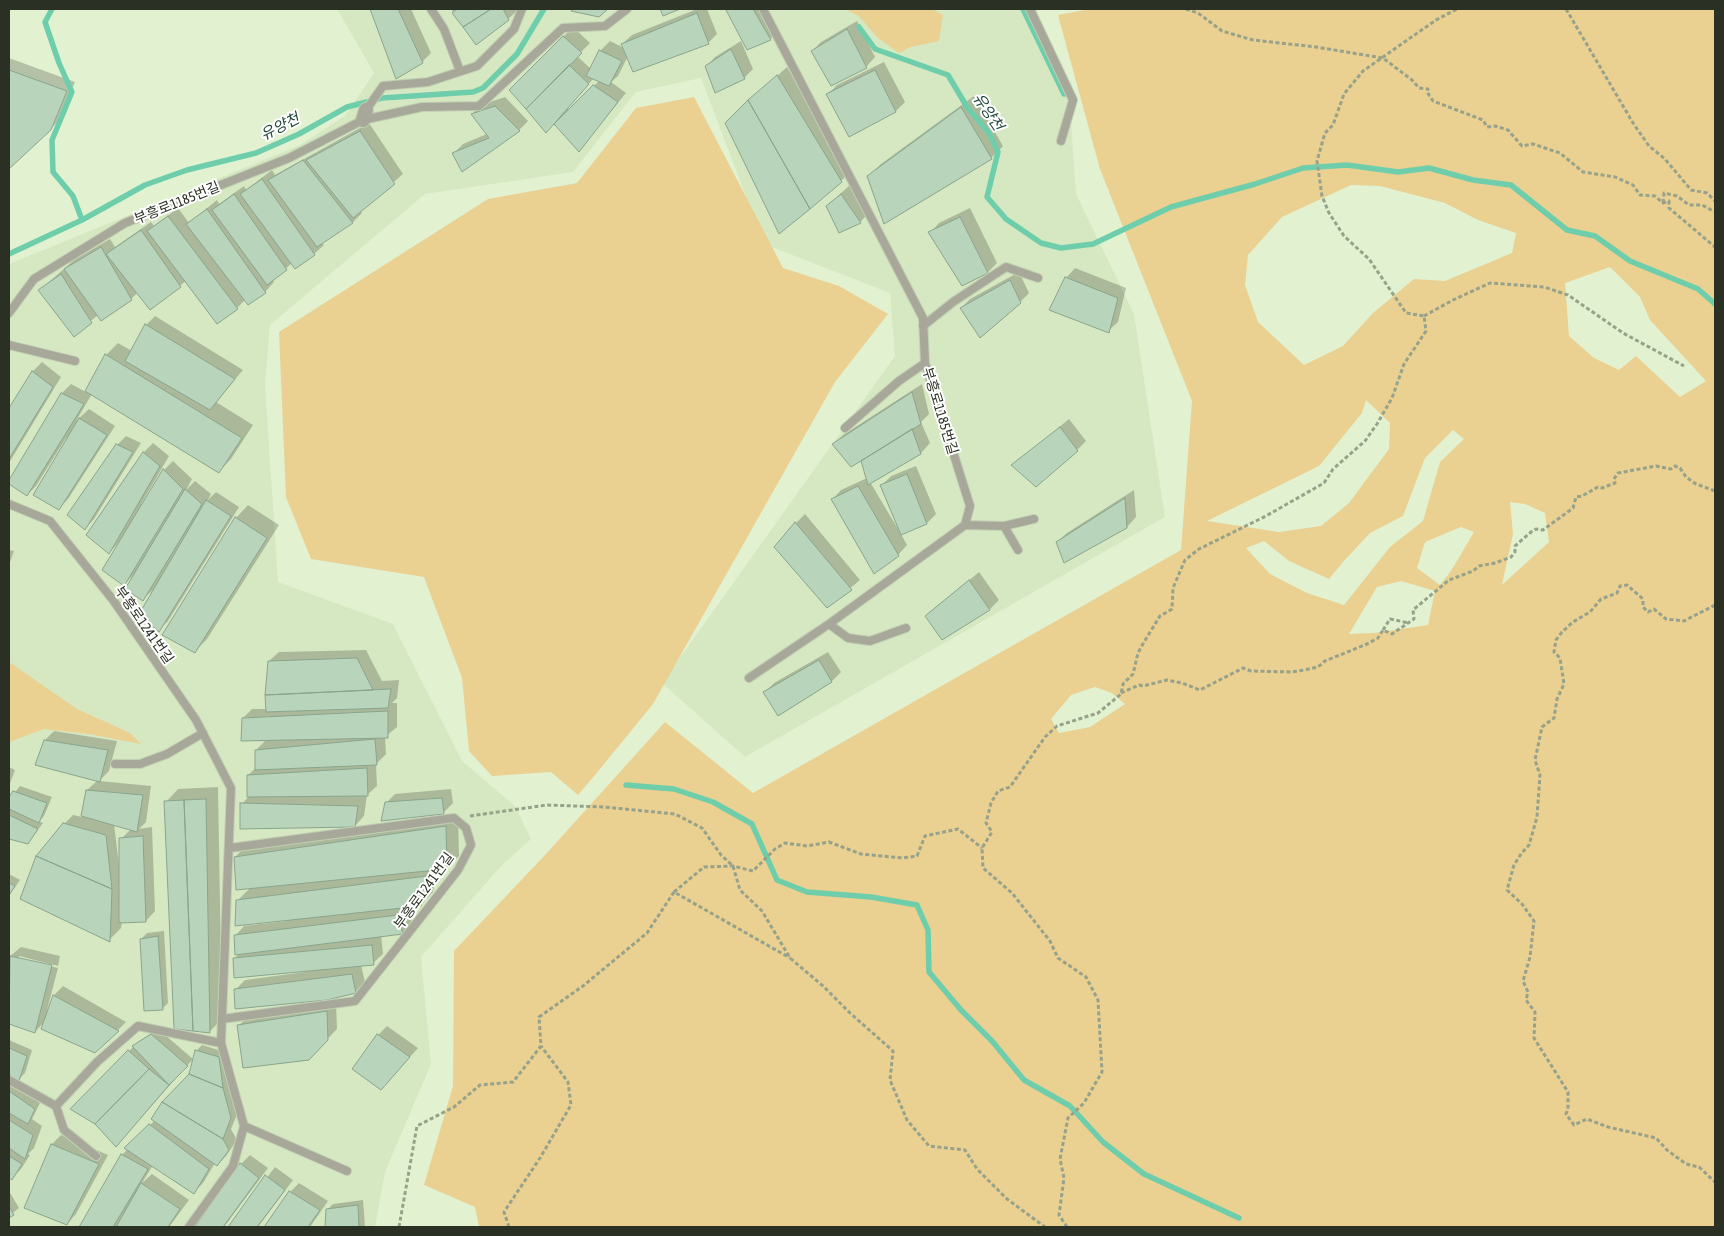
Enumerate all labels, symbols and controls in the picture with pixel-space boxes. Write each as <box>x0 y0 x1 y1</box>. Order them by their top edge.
water label: 유양천 <box>969 90 1007 134</box>
water label: 유양천 <box>257 110 303 144</box>
street label: 부흥로1185번길 <box>132 178 222 228</box>
street label: 부흥로1185번길 <box>919 365 961 457</box>
street label: 부흥로1241번길 <box>111 583 177 667</box>
street label: 부흥로1241번길 <box>391 849 457 933</box>

